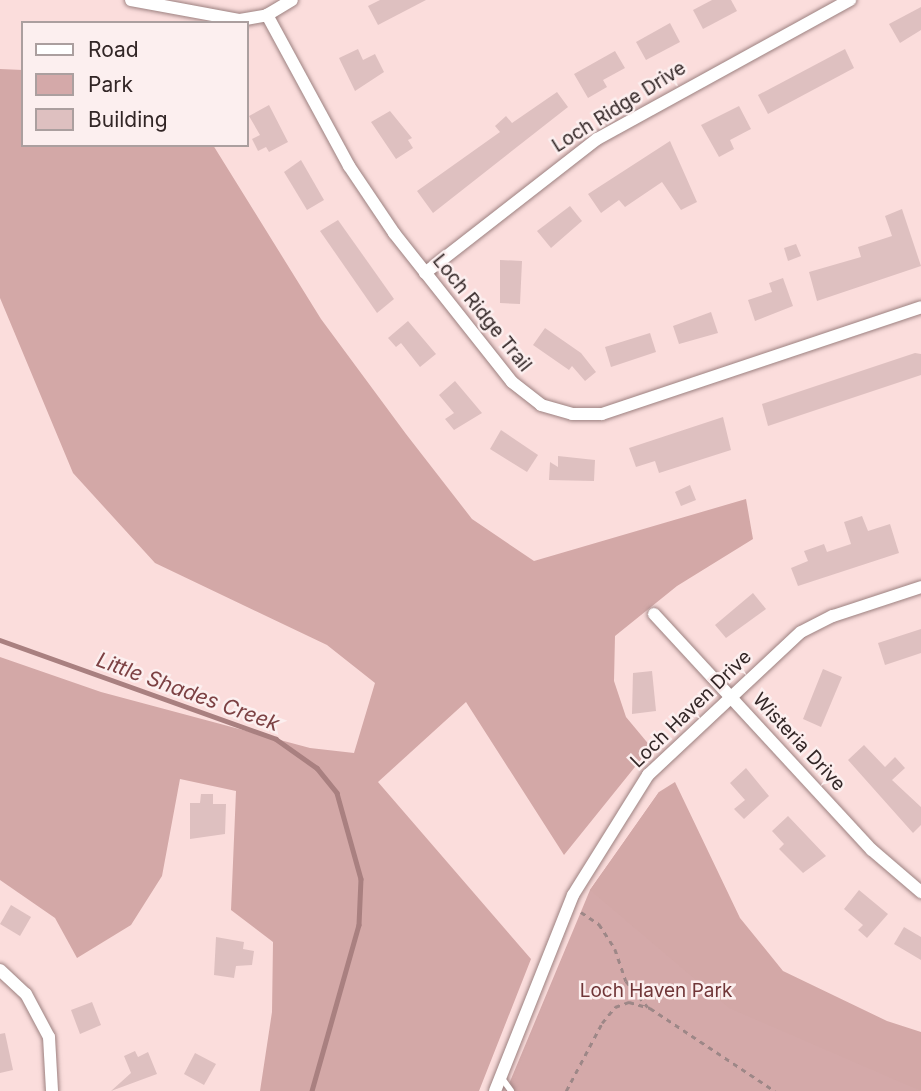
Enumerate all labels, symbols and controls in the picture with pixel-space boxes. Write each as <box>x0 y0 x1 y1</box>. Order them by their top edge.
legend <box>21 21 248 147</box>
text: Road <box>88 37 139 62</box>
street label: Loch Ridge Drive <box>548 57 690 157</box>
text: Park <box>88 72 133 97</box>
text: Building <box>88 107 168 132</box>
street label: Loch Ridge Trail <box>428 250 536 376</box>
street label: Loch Haven Drive <box>626 646 756 772</box>
water label: Little Shades Creek <box>93 647 283 737</box>
street label: Wisteria Drive <box>748 688 850 796</box>
park label: Loch Haven Park <box>580 980 732 1002</box>

